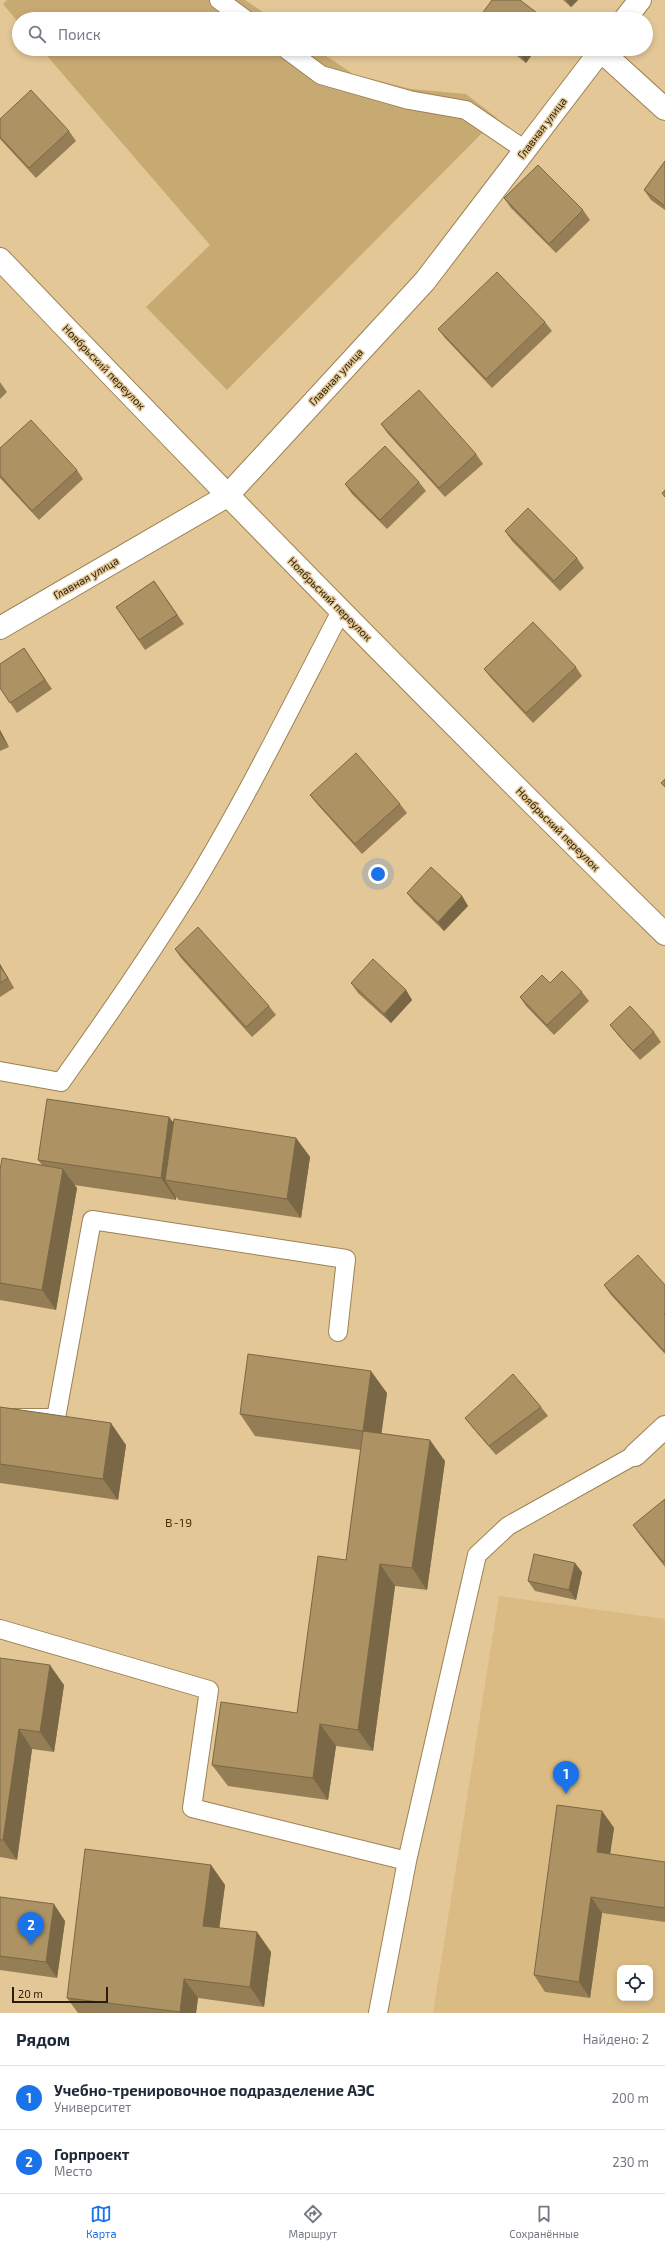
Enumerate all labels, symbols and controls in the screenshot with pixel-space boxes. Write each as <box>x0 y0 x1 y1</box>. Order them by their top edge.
search box <box>12 12 653 56</box>
icon: search <box>26 23 48 45</box>
text: Поиск <box>58 25 101 43</box>
street label: Главная улица <box>514 94 570 162</box>
street label: Ноябрьский переулок <box>60 321 148 413</box>
street label: Главная улица <box>306 345 366 409</box>
street label: Главная улица <box>51 554 121 602</box>
street label: Ноябрьский переулок <box>285 554 375 644</box>
street label: Ноябрьский переулок <box>513 784 603 874</box>
your location <box>368 864 388 884</box>
district label: В-19 <box>165 1515 193 1529</box>
pin: 1 <box>553 1761 579 1794</box>
pin: 2 <box>18 1912 44 1945</box>
map controls <box>617 1965 653 2001</box>
button: locate <box>617 1965 653 2001</box>
scale bar <box>12 1985 108 2004</box>
text: 20 m <box>18 1987 43 2000</box>
text: Рядом <box>16 2029 70 2049</box>
text: Найдено: 2 <box>583 2031 649 2047</box>
text: Учебно-тренировочное подразделение АЭС <box>54 2081 375 2099</box>
text: 1 <box>26 2090 32 2106</box>
text: 200 m <box>612 2090 649 2106</box>
text: Университет <box>54 2099 131 2115</box>
text: Горпроект <box>54 2145 129 2163</box>
text: 2 <box>25 2154 33 2170</box>
text: 230 m <box>612 2154 649 2170</box>
text: Место <box>54 2163 93 2179</box>
tab: Карта <box>86 2203 117 2240</box>
tab: Маршрут <box>289 2203 337 2240</box>
tab: Сохранённые <box>509 2203 579 2240</box>

